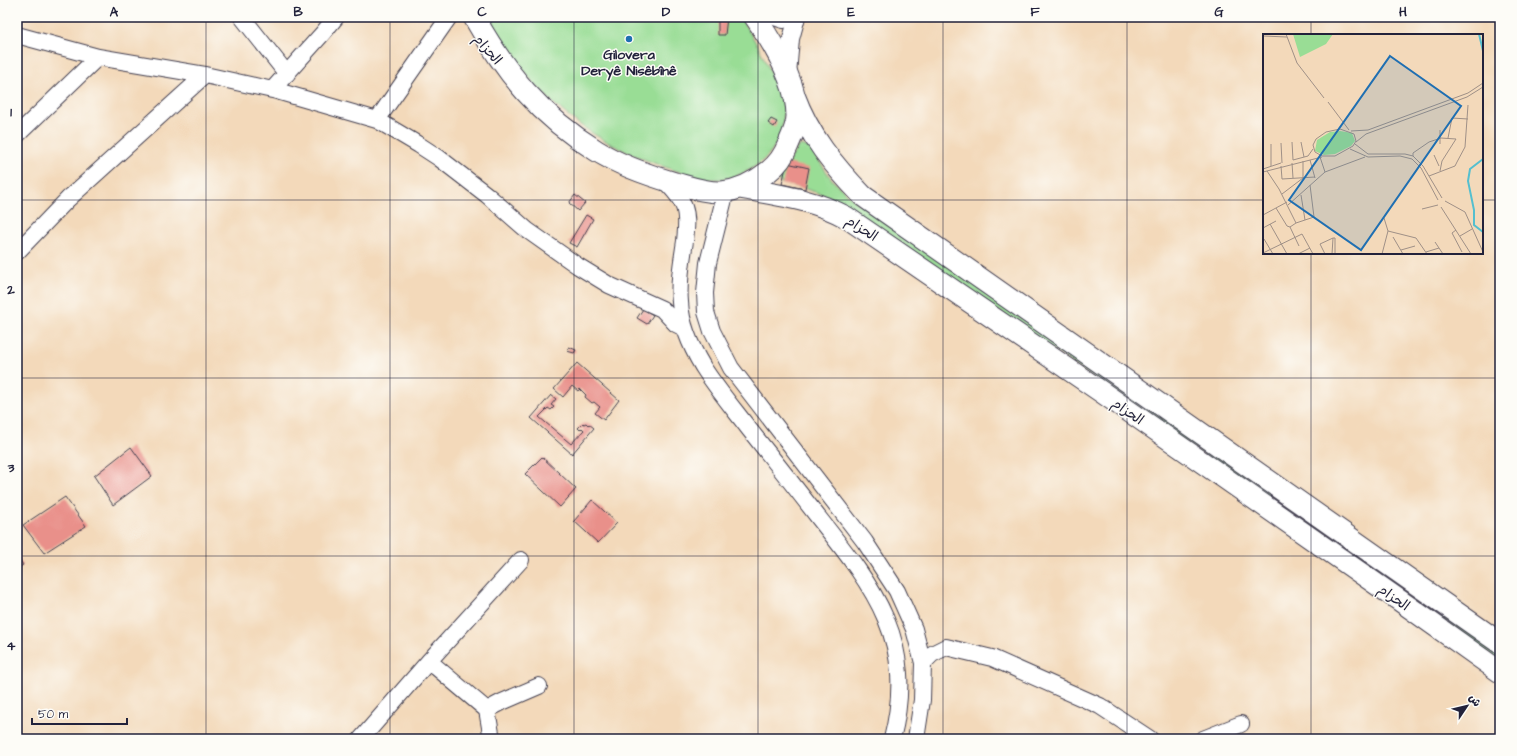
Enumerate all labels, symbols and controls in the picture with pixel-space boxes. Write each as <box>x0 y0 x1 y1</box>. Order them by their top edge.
text: A <box>110 3 119 21</box>
text: B <box>293 3 303 21</box>
text: C <box>477 3 487 21</box>
text: D <box>662 3 671 21</box>
text: E <box>847 3 855 21</box>
text: F <box>1030 3 1040 21</box>
text: G <box>1214 3 1224 21</box>
text: H <box>1399 3 1407 21</box>
street label: الحزام <box>467 30 506 70</box>
marker: Gilovera Deryê Nisêbînê <box>624 34 634 44</box>
inset map <box>1263 34 1483 254</box>
place label: Gilovera Deryê Nisêbînê <box>581 45 677 81</box>
text: 1 <box>10 103 12 121</box>
street label: الحزام <box>841 211 882 248</box>
text: 2 <box>6 281 15 299</box>
street label: الحزام <box>1107 394 1148 431</box>
text: 3 <box>7 459 15 477</box>
street label: الحزام <box>1373 580 1414 617</box>
text: 4 <box>7 637 16 655</box>
north arrow <box>1447 686 1487 726</box>
text: ش <box>1465 691 1484 710</box>
scale bar <box>32 700 127 726</box>
text: 50 m <box>38 706 69 723</box>

